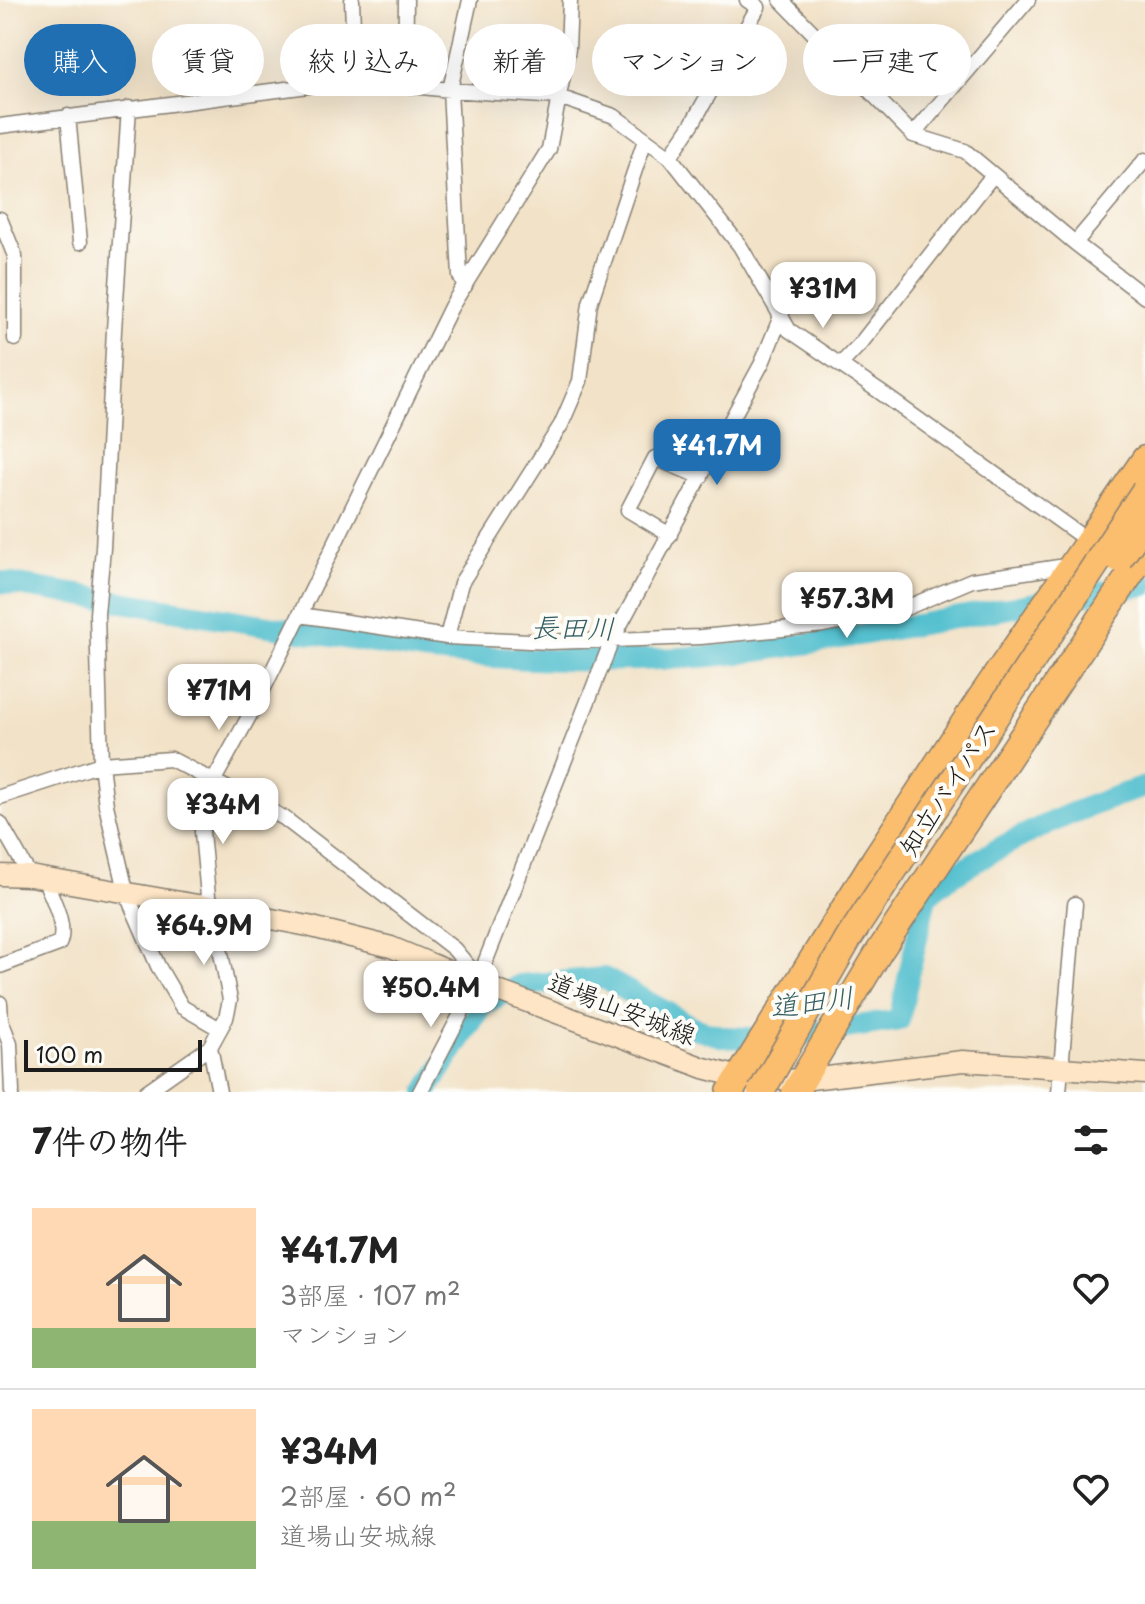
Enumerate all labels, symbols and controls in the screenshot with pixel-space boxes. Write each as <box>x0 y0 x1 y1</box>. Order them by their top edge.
chip: 購入 <box>24 24 136 96</box>
chip: 賃貸 <box>152 24 264 96</box>
chip: 絞り込み <box>280 24 448 96</box>
chip: 新着 <box>464 24 576 96</box>
chip: マンション <box>592 24 787 96</box>
chip: 一戸建て <box>803 24 971 96</box>
pin: ¥31M <box>776 262 870 330</box>
text: ¥31M <box>789 268 857 307</box>
pin: ¥41.7M <box>652 419 782 487</box>
text: ¥41.7M <box>671 425 763 464</box>
pin: ¥57.3M <box>782 572 912 640</box>
text: ¥57.3M <box>800 578 894 617</box>
water label: 長田川 <box>531 604 615 649</box>
pin: ¥71M <box>172 664 266 732</box>
text: ¥71M <box>186 670 252 709</box>
street label: 知立バイパス <box>888 711 1005 863</box>
pin: ¥34M <box>176 778 270 846</box>
text: ¥34M <box>185 784 261 823</box>
pin: ¥64.9M <box>139 899 269 967</box>
text: ¥64.9M <box>155 905 253 944</box>
pin: ¥50.4M <box>366 961 496 1029</box>
street label: 道場山安城線 <box>543 961 702 1054</box>
text: ¥50.4M <box>382 967 480 1006</box>
water label: 道田川 <box>768 974 856 1027</box>
scale bar <box>24 1036 202 1072</box>
text: 100 m <box>36 1037 103 1070</box>
text: 7件の物件 <box>32 1114 188 1166</box>
icon: filters <box>1069 1118 1113 1162</box>
text: ¥41.7M <box>280 1223 399 1275</box>
icon: home <box>96 1240 192 1336</box>
icon: heart <box>1069 1266 1113 1310</box>
text: 3部屋 · 107 m² <box>280 1275 461 1314</box>
text: マンション <box>280 1314 409 1353</box>
text: ¥34M <box>280 1424 379 1476</box>
icon: home <box>96 1441 192 1537</box>
icon: heart <box>1069 1467 1113 1511</box>
text: 2部屋 · 60 m² <box>280 1476 457 1515</box>
text: 道場山安城線 <box>280 1515 436 1554</box>

